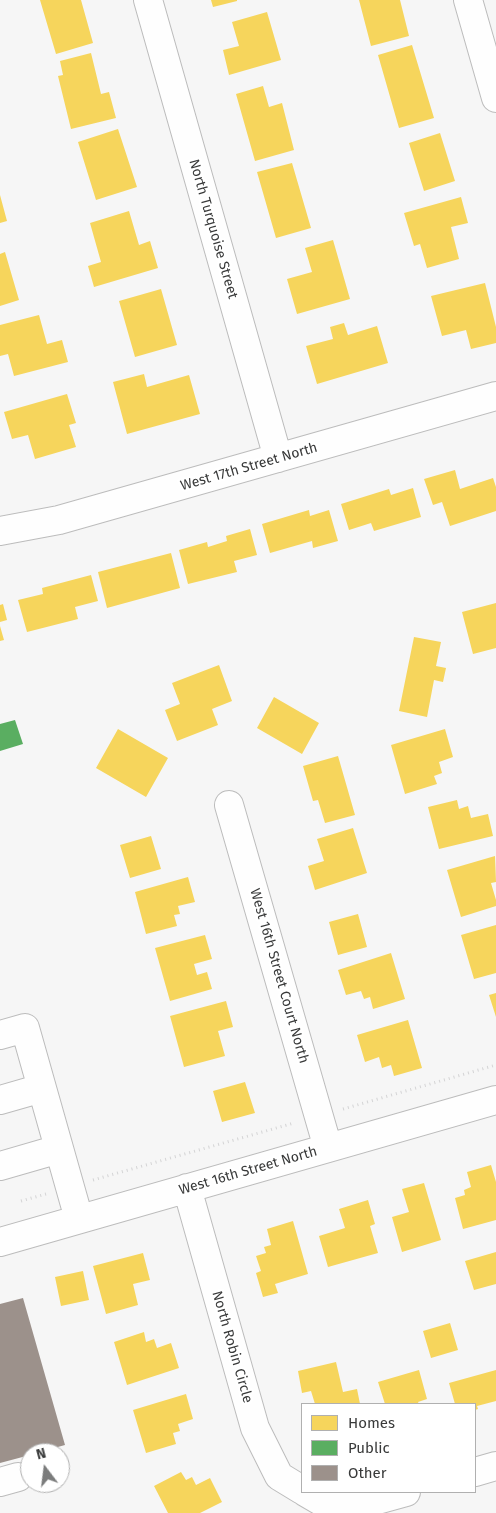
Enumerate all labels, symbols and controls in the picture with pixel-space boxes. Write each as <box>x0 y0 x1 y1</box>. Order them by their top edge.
street label: North Turquoise Street <box>185 157 241 301</box>
street label: West 17th Street North <box>179 439 319 495</box>
street label: West 16th Street Court North <box>246 887 312 1065</box>
street label: West 16th Street North <box>177 1143 319 1199</box>
street label: North Robin Circle <box>208 1289 256 1405</box>
legend <box>301 1403 476 1493</box>
text: Homes <box>348 1414 395 1432</box>
text: Public <box>348 1439 390 1457</box>
north arrow <box>20 1443 70 1493</box>
text: N <box>35 1445 48 1463</box>
text: Other <box>348 1464 387 1482</box>

